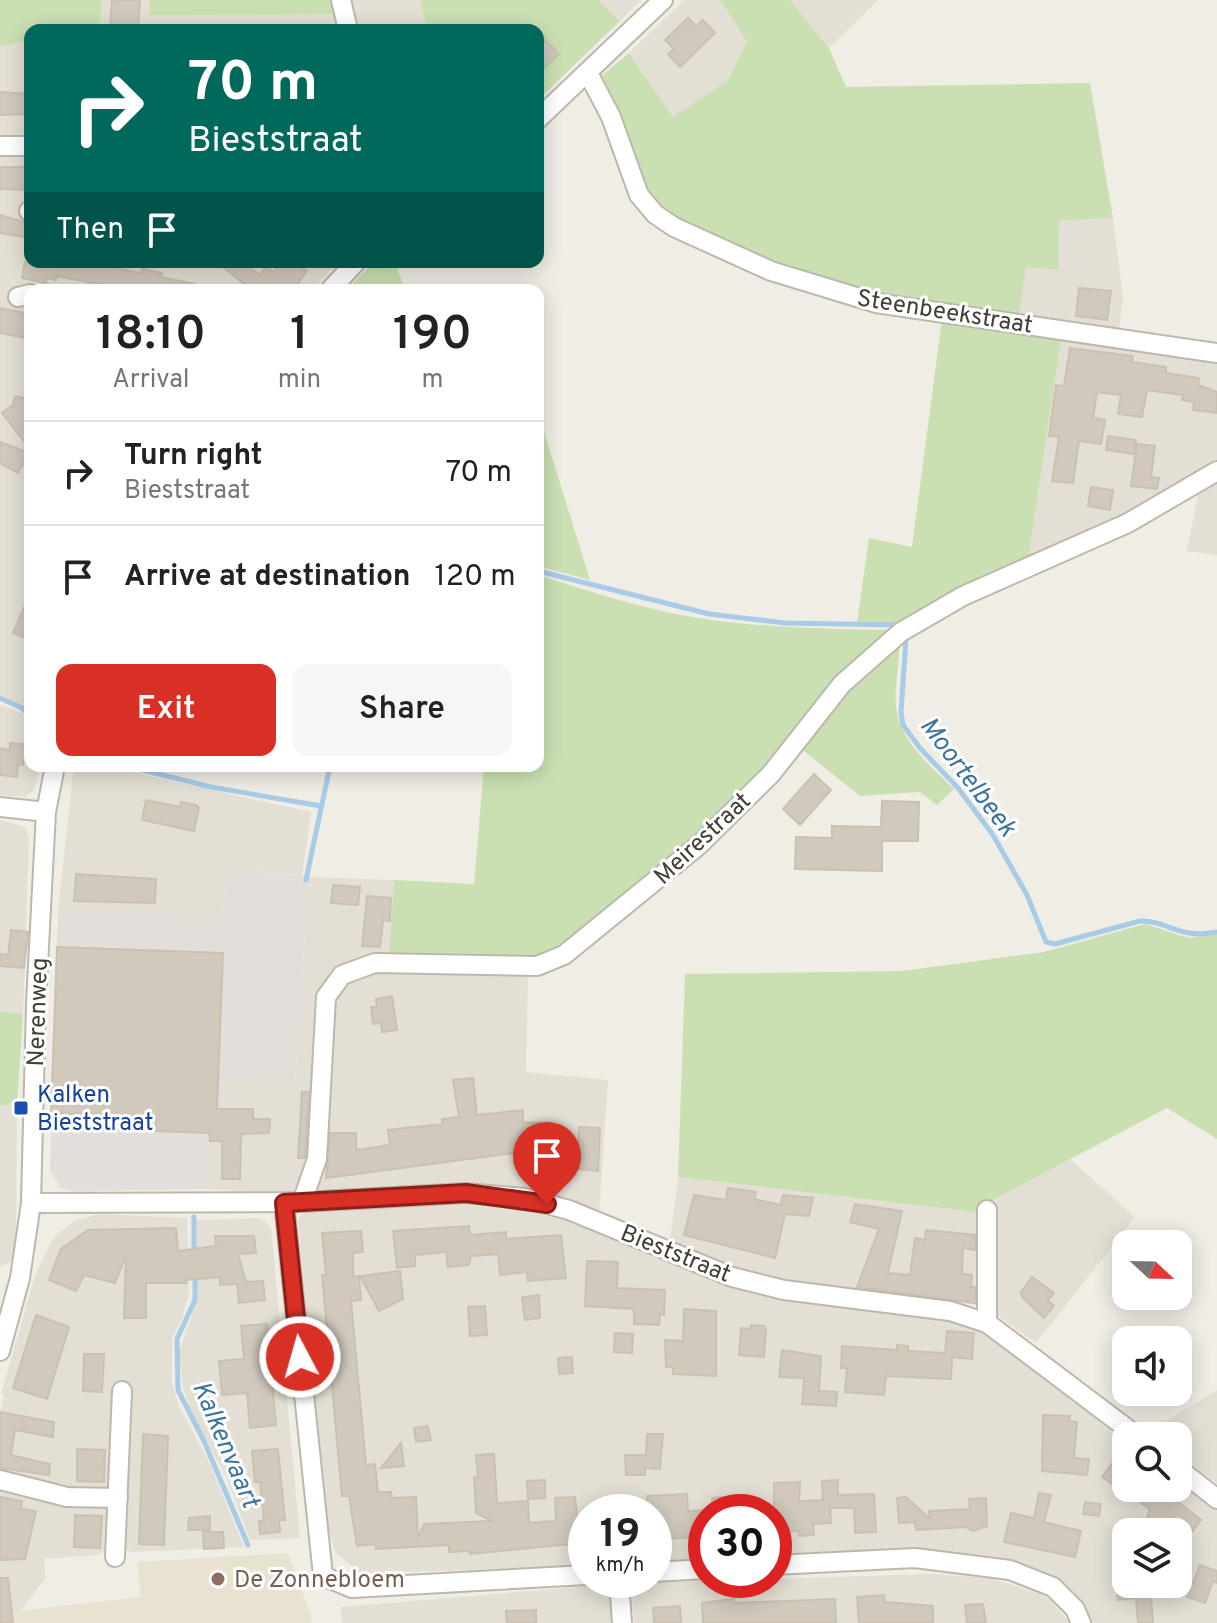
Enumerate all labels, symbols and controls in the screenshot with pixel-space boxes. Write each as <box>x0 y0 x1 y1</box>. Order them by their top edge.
text: 70 m <box>188 50 318 120</box>
icon: right <box>56 56 160 160</box>
text: Bieststraat <box>188 119 363 165</box>
icon: arrive <box>140 208 184 252</box>
text: Then <box>56 212 124 249</box>
street label: Steenbeekstraat <box>855 284 1035 342</box>
text: 18:10 <box>96 306 206 366</box>
text: 1 <box>290 306 309 366</box>
text: 190 <box>393 306 472 366</box>
text: Arrival <box>112 364 190 397</box>
text: min <box>278 364 321 397</box>
text: m <box>421 364 444 397</box>
text: Turn right <box>124 438 262 475</box>
icon: right <box>56 451 100 495</box>
text: 70 m <box>446 455 512 492</box>
text: Bieststraat <box>124 475 250 508</box>
icon: arrive <box>56 555 100 599</box>
text: Arrive at destination <box>124 559 410 596</box>
text: 120 m <box>434 559 516 596</box>
button: Exit <box>56 664 276 756</box>
button: Share <box>292 664 512 756</box>
water label: Moortelbeek <box>911 711 1023 845</box>
street label: Meirestraat <box>649 787 758 892</box>
street label: Nerenweg <box>22 957 56 1067</box>
place label: Kalken Bieststraat <box>37 1081 153 1139</box>
marker: Kalken Bieststraat <box>12 1099 30 1117</box>
pin <box>513 1122 581 1204</box>
icon: arrive <box>525 1134 569 1178</box>
street label: Bieststraat <box>616 1219 735 1291</box>
north arrow <box>1112 1230 1192 1310</box>
map controls <box>1112 1230 1192 1598</box>
position arrow <box>258 1315 342 1399</box>
button: sound <box>1112 1326 1192 1406</box>
water label: Kalkenvaart <box>183 1377 267 1515</box>
button: search <box>1112 1422 1192 1502</box>
speed limit sign: 30 <box>688 1494 792 1598</box>
text: 19 <box>600 1511 640 1561</box>
button: layers <box>1112 1518 1192 1598</box>
text: km/h <box>596 1553 644 1579</box>
place label: De Zonnebloem <box>234 1566 405 1596</box>
marker: De Zonnebloem <box>209 1570 227 1588</box>

